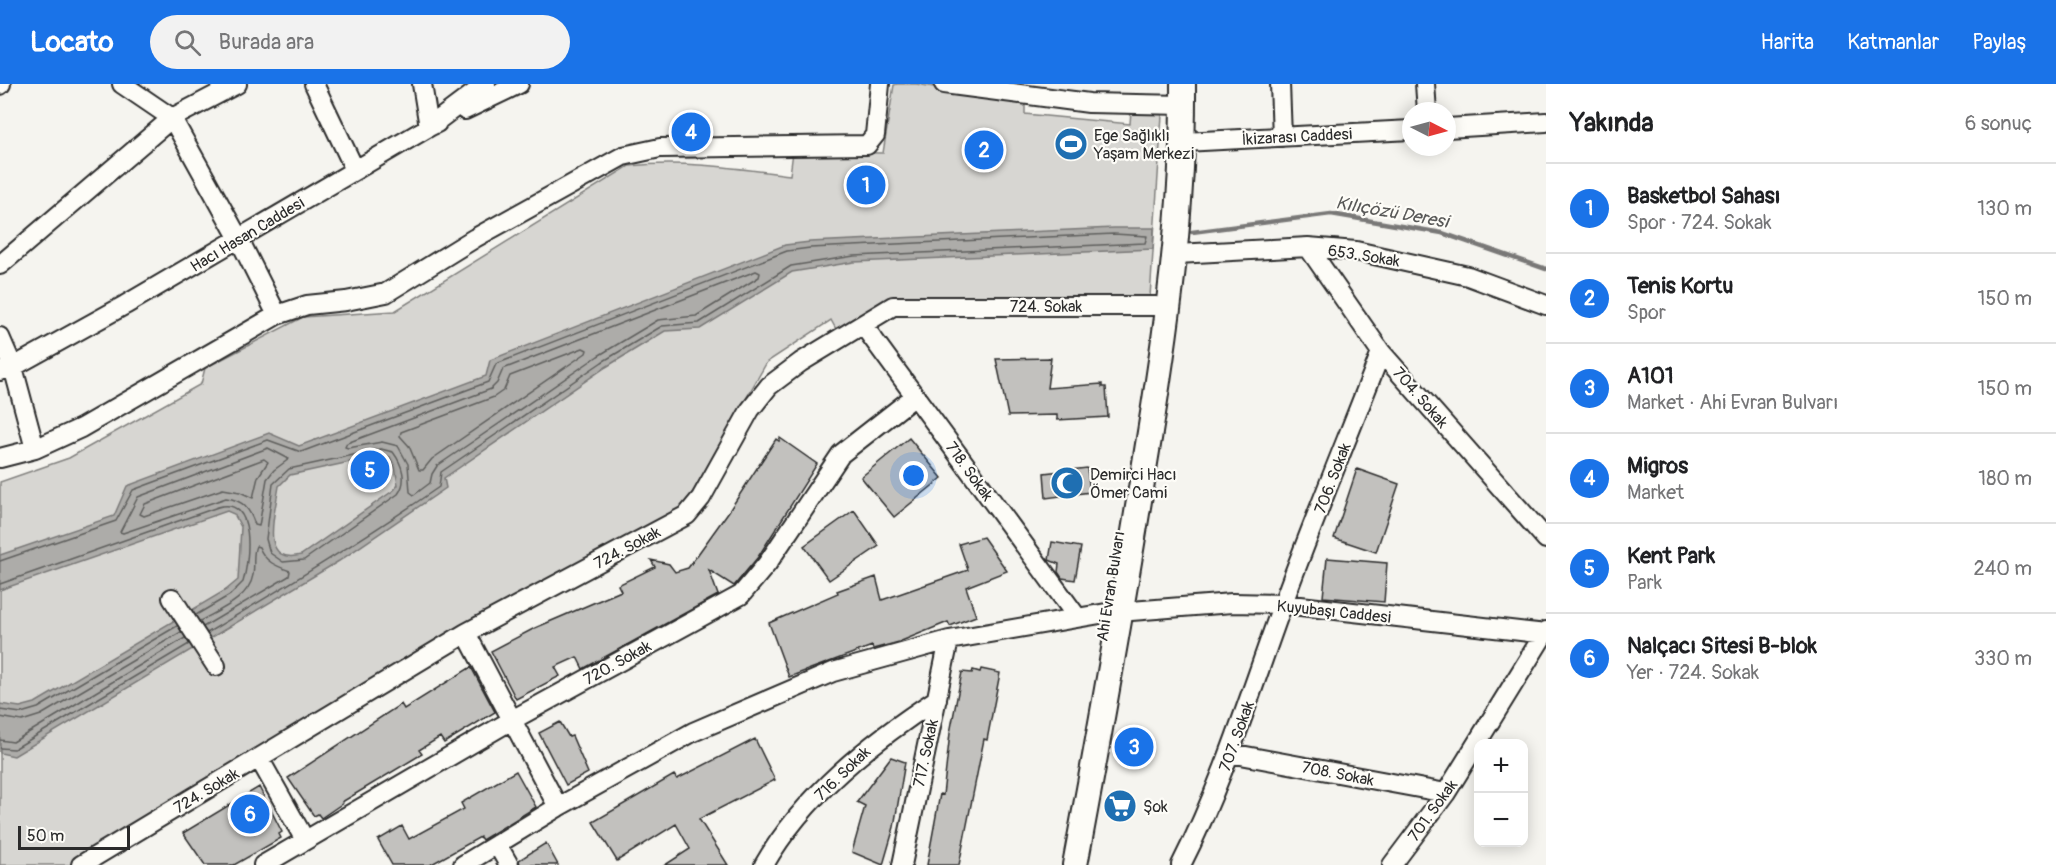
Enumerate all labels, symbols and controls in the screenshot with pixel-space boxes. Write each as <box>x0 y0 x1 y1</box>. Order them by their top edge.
search box <box>150 15 570 69</box>
text: Locato <box>30 25 114 60</box>
icon: search <box>171 26 204 59</box>
text: Burada ara <box>219 28 314 56</box>
text: Harita <box>1761 29 1814 56</box>
text: Katmanlar <box>1847 29 1939 56</box>
text: Paylaş <box>1972 29 2026 56</box>
north arrow <box>1402 102 1456 156</box>
text: Yakında <box>1570 107 1654 139</box>
pin: 4 <box>672 110 710 154</box>
text: 6 sonuç <box>1965 111 2032 136</box>
street label: İkizarası Caddesi <box>1241 124 1353 150</box>
sports icon: Ege Sağlıklı Yaşam Merkezi <box>1053 126 1089 162</box>
place label: Ege Sağlıklı Yaşam Merkezi <box>1093 126 1194 164</box>
pin: 2 <box>964 128 1004 172</box>
pin: 1 <box>846 162 886 208</box>
text: Basketbol Sahası <box>1627 182 1780 210</box>
water label: Kılıçözü Deresi <box>1334 191 1453 234</box>
street label: Hacı Hasan Caddesi <box>187 193 308 277</box>
text: 1 <box>1586 196 1593 221</box>
text: 130 m <box>1977 196 2032 221</box>
text: Spor · 724. Sokak <box>1627 210 1772 235</box>
street label: 653. Sokak <box>1326 240 1402 272</box>
text: Tenis Kortu <box>1627 272 1733 300</box>
text: 2 <box>1584 286 1595 311</box>
text: 150 m <box>1978 286 2032 311</box>
street label: 724. Sokak <box>1010 297 1083 317</box>
text: Spor <box>1627 300 1666 325</box>
text: A101 <box>1627 362 1674 390</box>
street label: 704. Sokak <box>1388 363 1452 433</box>
text: 3 <box>1584 376 1595 401</box>
text: 150 m <box>1978 376 2032 401</box>
text: Market · Ahi Evran Bulvarı <box>1627 390 1838 415</box>
street label: 718. Sokak <box>941 438 998 505</box>
street label: 706. Sokak <box>1310 440 1356 517</box>
pin: 5 <box>350 448 389 492</box>
text: Migros <box>1627 452 1688 480</box>
your location <box>899 461 928 490</box>
mosque icon: Demirci Hacı Ömer Cami <box>1049 465 1085 501</box>
place label: Demirci Hacı Ömer Cami <box>1090 465 1177 503</box>
text: 4 <box>1584 466 1595 491</box>
text: 180 m <box>1978 466 2032 491</box>
text: Market <box>1627 480 1684 505</box>
street label: 724. Sokak <box>591 522 664 574</box>
street label: Ahi Evran Bulvarı <box>1092 530 1130 643</box>
text: Kent Park <box>1627 542 1715 570</box>
text: 5 <box>1584 556 1595 581</box>
text: 240 m <box>1973 556 2032 581</box>
text: Park <box>1627 570 1662 595</box>
street label: Kuyubaşı Caddesi <box>1276 596 1392 628</box>
text: Nalçacı Sitesi B-blok <box>1627 632 1817 660</box>
street label: 720. Sokak <box>580 636 655 690</box>
text: 6 <box>1584 646 1595 671</box>
text: 330 m <box>1974 646 2032 671</box>
text: Yer · 724. Sokak <box>1627 660 1759 685</box>
street label: 707. Sokak <box>1215 698 1259 774</box>
street label: 717. Sokak <box>909 717 943 789</box>
pin: 3 <box>1114 724 1154 770</box>
map controls <box>1474 739 1528 847</box>
button: + <box>1474 739 1528 793</box>
street label: 716. Sokak <box>811 742 875 805</box>
street label: 708. Sokak <box>1300 757 1376 791</box>
street label: 724. Sokak <box>170 763 243 818</box>
street label: 701. Sokak <box>1404 776 1462 845</box>
supermarket icon: Şok <box>1102 788 1138 824</box>
pin: 6 <box>230 792 270 836</box>
button: − <box>1474 793 1528 847</box>
place label: Şok <box>1143 797 1168 817</box>
scale bar <box>18 823 130 850</box>
text: 50 m <box>27 826 64 846</box>

